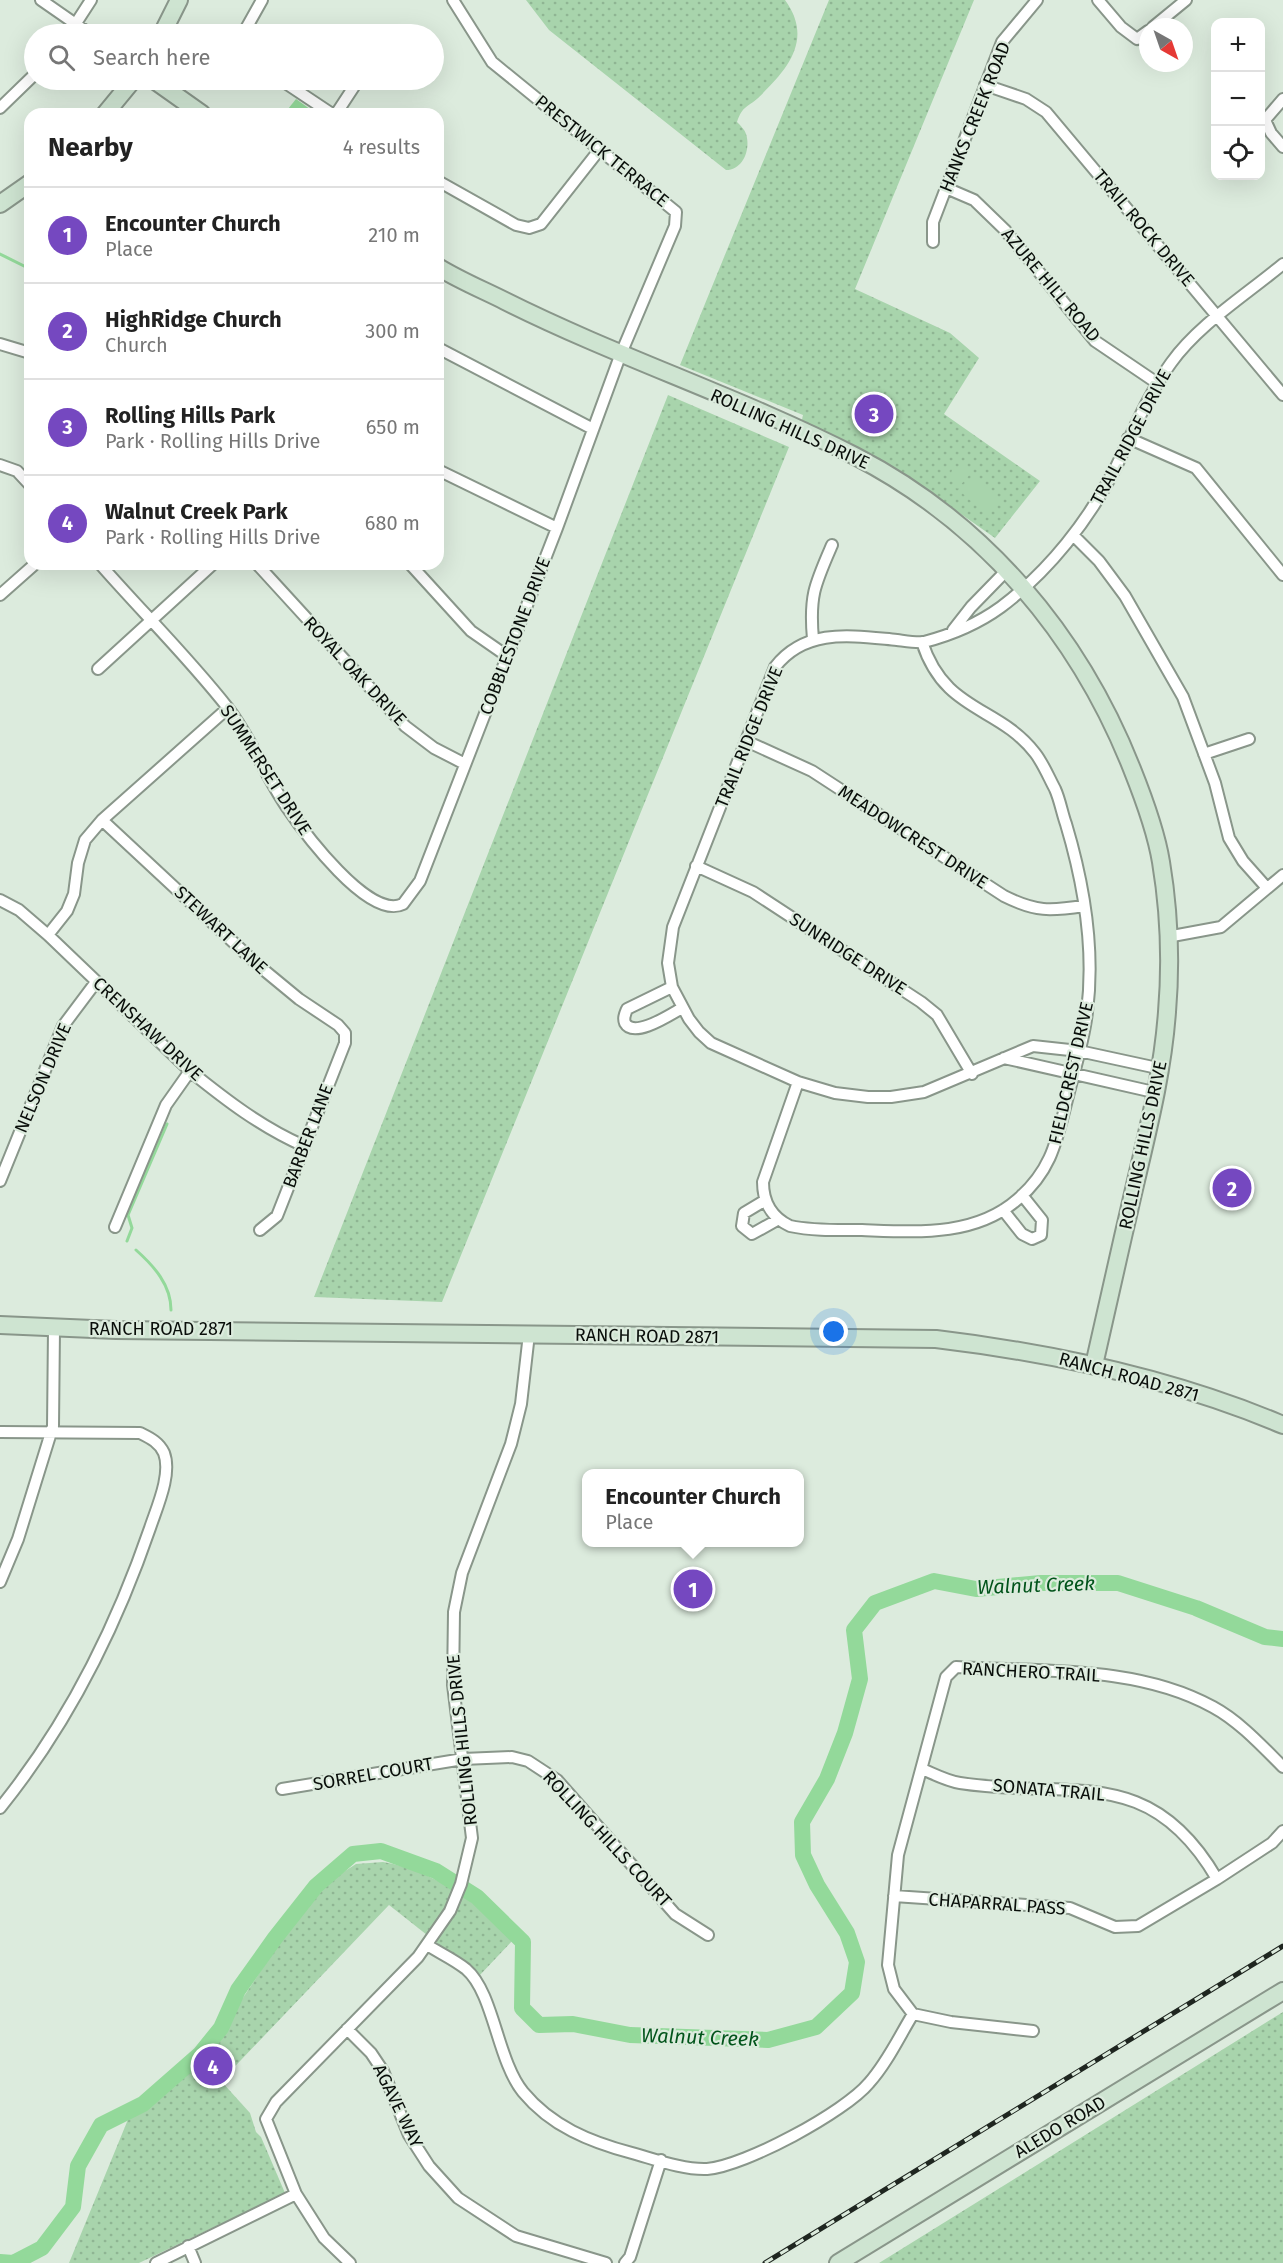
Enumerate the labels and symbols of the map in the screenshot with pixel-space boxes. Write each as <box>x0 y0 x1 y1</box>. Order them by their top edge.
north arrow <box>1139 18 1193 72</box>
street label: HANKS CREEK ROAD <box>935 39 1015 195</box>
street label: PRESTWICK TERRACE <box>531 90 673 212</box>
street label: TRAIL ROCK DRIVE <box>1089 165 1199 291</box>
street label: AZURE HILL ROAD <box>997 224 1105 346</box>
street label: TRAIL RIDGE DRIVE <box>1086 365 1176 509</box>
street label: ROLLING HILLS DRIVE <box>707 384 873 474</box>
pin: 3 <box>854 392 894 436</box>
street label: COBBLESTONE DRIVE <box>475 554 555 718</box>
street label: ROYAL OAK DRIVE <box>299 612 411 730</box>
street label: TRAIL RIDGE DRIVE <box>711 663 787 811</box>
street label: SUMMERSET DRIVE <box>216 701 316 839</box>
street label: MEADOWCREST DRIVE <box>834 780 992 894</box>
street label: STEWART LANE <box>170 881 272 979</box>
street label: SUNRIDGE DRIVE <box>785 908 911 1000</box>
street label: CRENSHAW DRIVE <box>88 972 208 1086</box>
street label: FIELDCREST DRIVE <box>1044 1000 1098 1146</box>
street label: NELSON DRIVE <box>10 1020 76 1136</box>
street label: ROLLING HILLS DRIVE <box>1114 1059 1172 1231</box>
street label: BARBER LANE <box>278 1081 338 1191</box>
pin: 2 <box>1212 1166 1252 1210</box>
your location <box>819 1317 848 1346</box>
street label: RANCH ROAD 2871 <box>89 1318 233 1340</box>
street label: RANCH ROAD 2871 <box>575 1324 719 1348</box>
street label: RANCH ROAD 2871 <box>1056 1348 1202 1406</box>
pin: 1 <box>674 1566 712 1612</box>
water label: Walnut Creek <box>977 1571 1095 1599</box>
street label: ROLLING HILLS DRIVE <box>442 1653 482 1827</box>
street label: RANCHERO TRAIL <box>961 1657 1101 1687</box>
street label: SORREL COURT <box>311 1753 435 1795</box>
street label: ROLLING HILLS COURT <box>538 1766 676 1912</box>
street label: SONATA TRAIL <box>992 1774 1106 1806</box>
street label: CHAPARRAL PASS <box>928 1888 1066 1920</box>
water label: Walnut Creek <box>641 2023 759 2051</box>
pin: 4 <box>194 2044 232 2088</box>
street label: AGAVE WAY <box>368 2061 428 2151</box>
street label: ALEDO ROAD <box>1010 2091 1110 2163</box>

